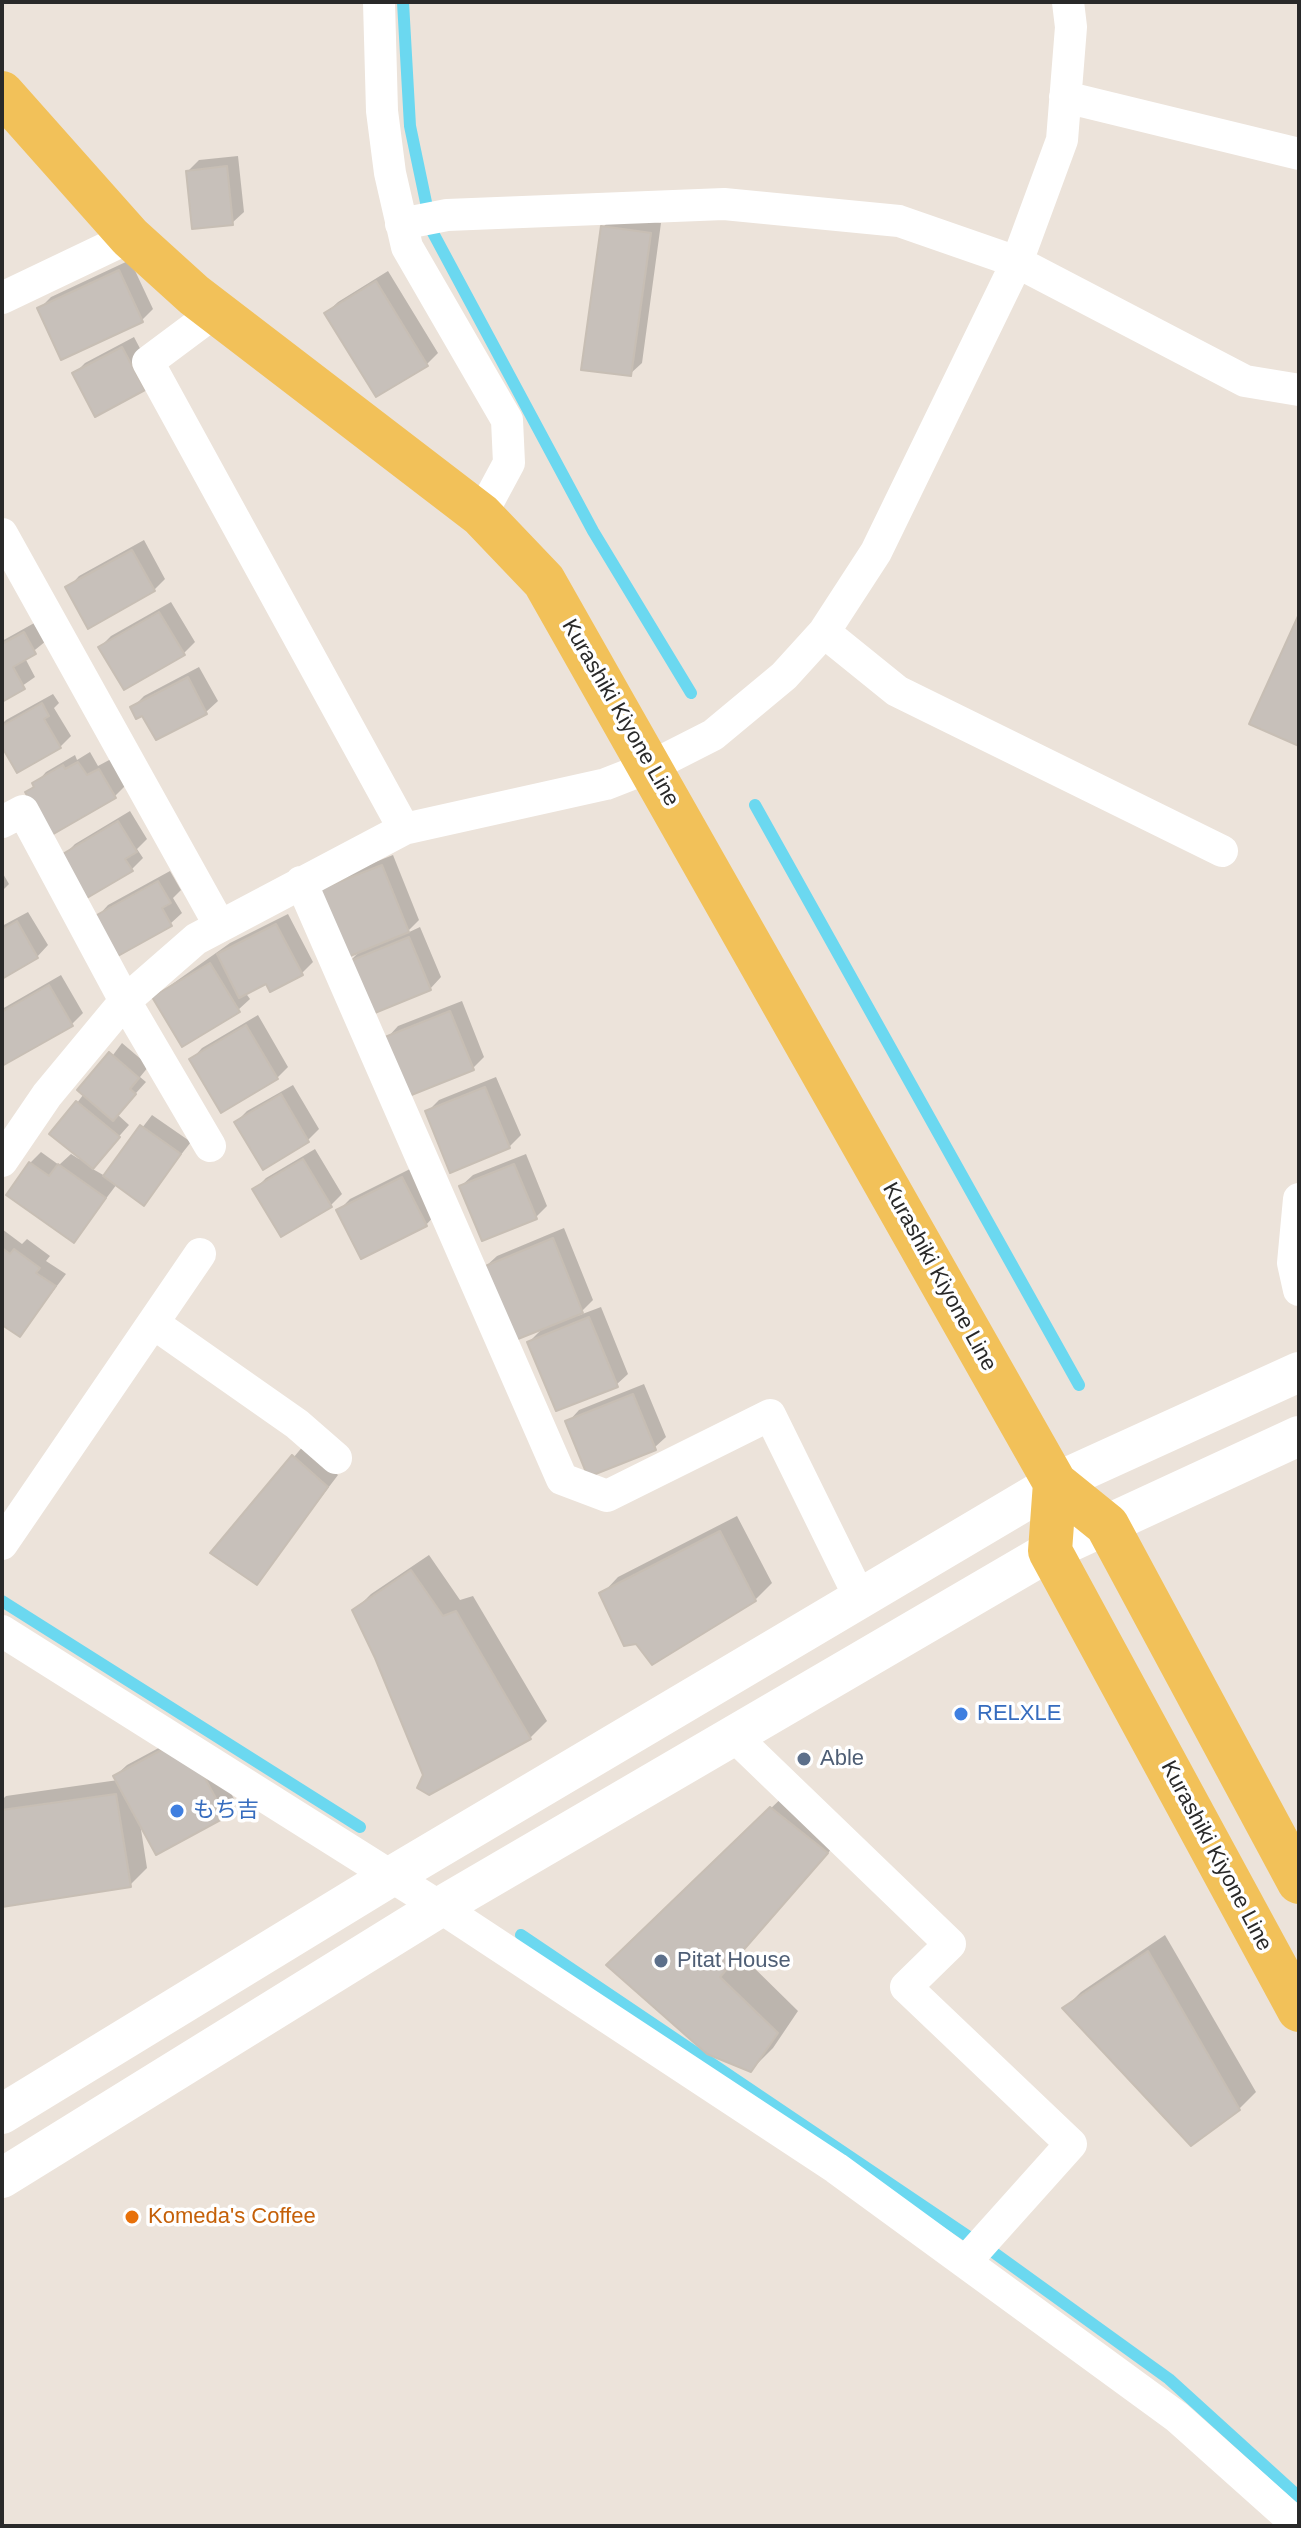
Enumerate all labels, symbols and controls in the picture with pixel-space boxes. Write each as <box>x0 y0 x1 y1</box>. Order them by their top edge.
street label: Kurashiki Kiyone Line <box>556 615 684 811</box>
street label: Kurashiki Kiyone Line <box>876 1178 1002 1376</box>
place label: RELXLE <box>977 1701 1061 1727</box>
marker: RELXLE <box>952 1705 970 1723</box>
place label: Able <box>820 1746 864 1772</box>
marker: Able <box>795 1750 813 1768</box>
street label: Kurashiki Kiyone Line <box>1155 1756 1277 1956</box>
place label: もち吉 <box>193 1798 259 1824</box>
marker: もち吉 <box>168 1802 186 1820</box>
place label: Pitat House <box>677 1948 791 1974</box>
marker: Pitat House <box>652 1952 670 1970</box>
place label: Komeda's Coffee <box>148 2204 316 2230</box>
marker: Komeda's Coffee <box>123 2208 141 2226</box>

